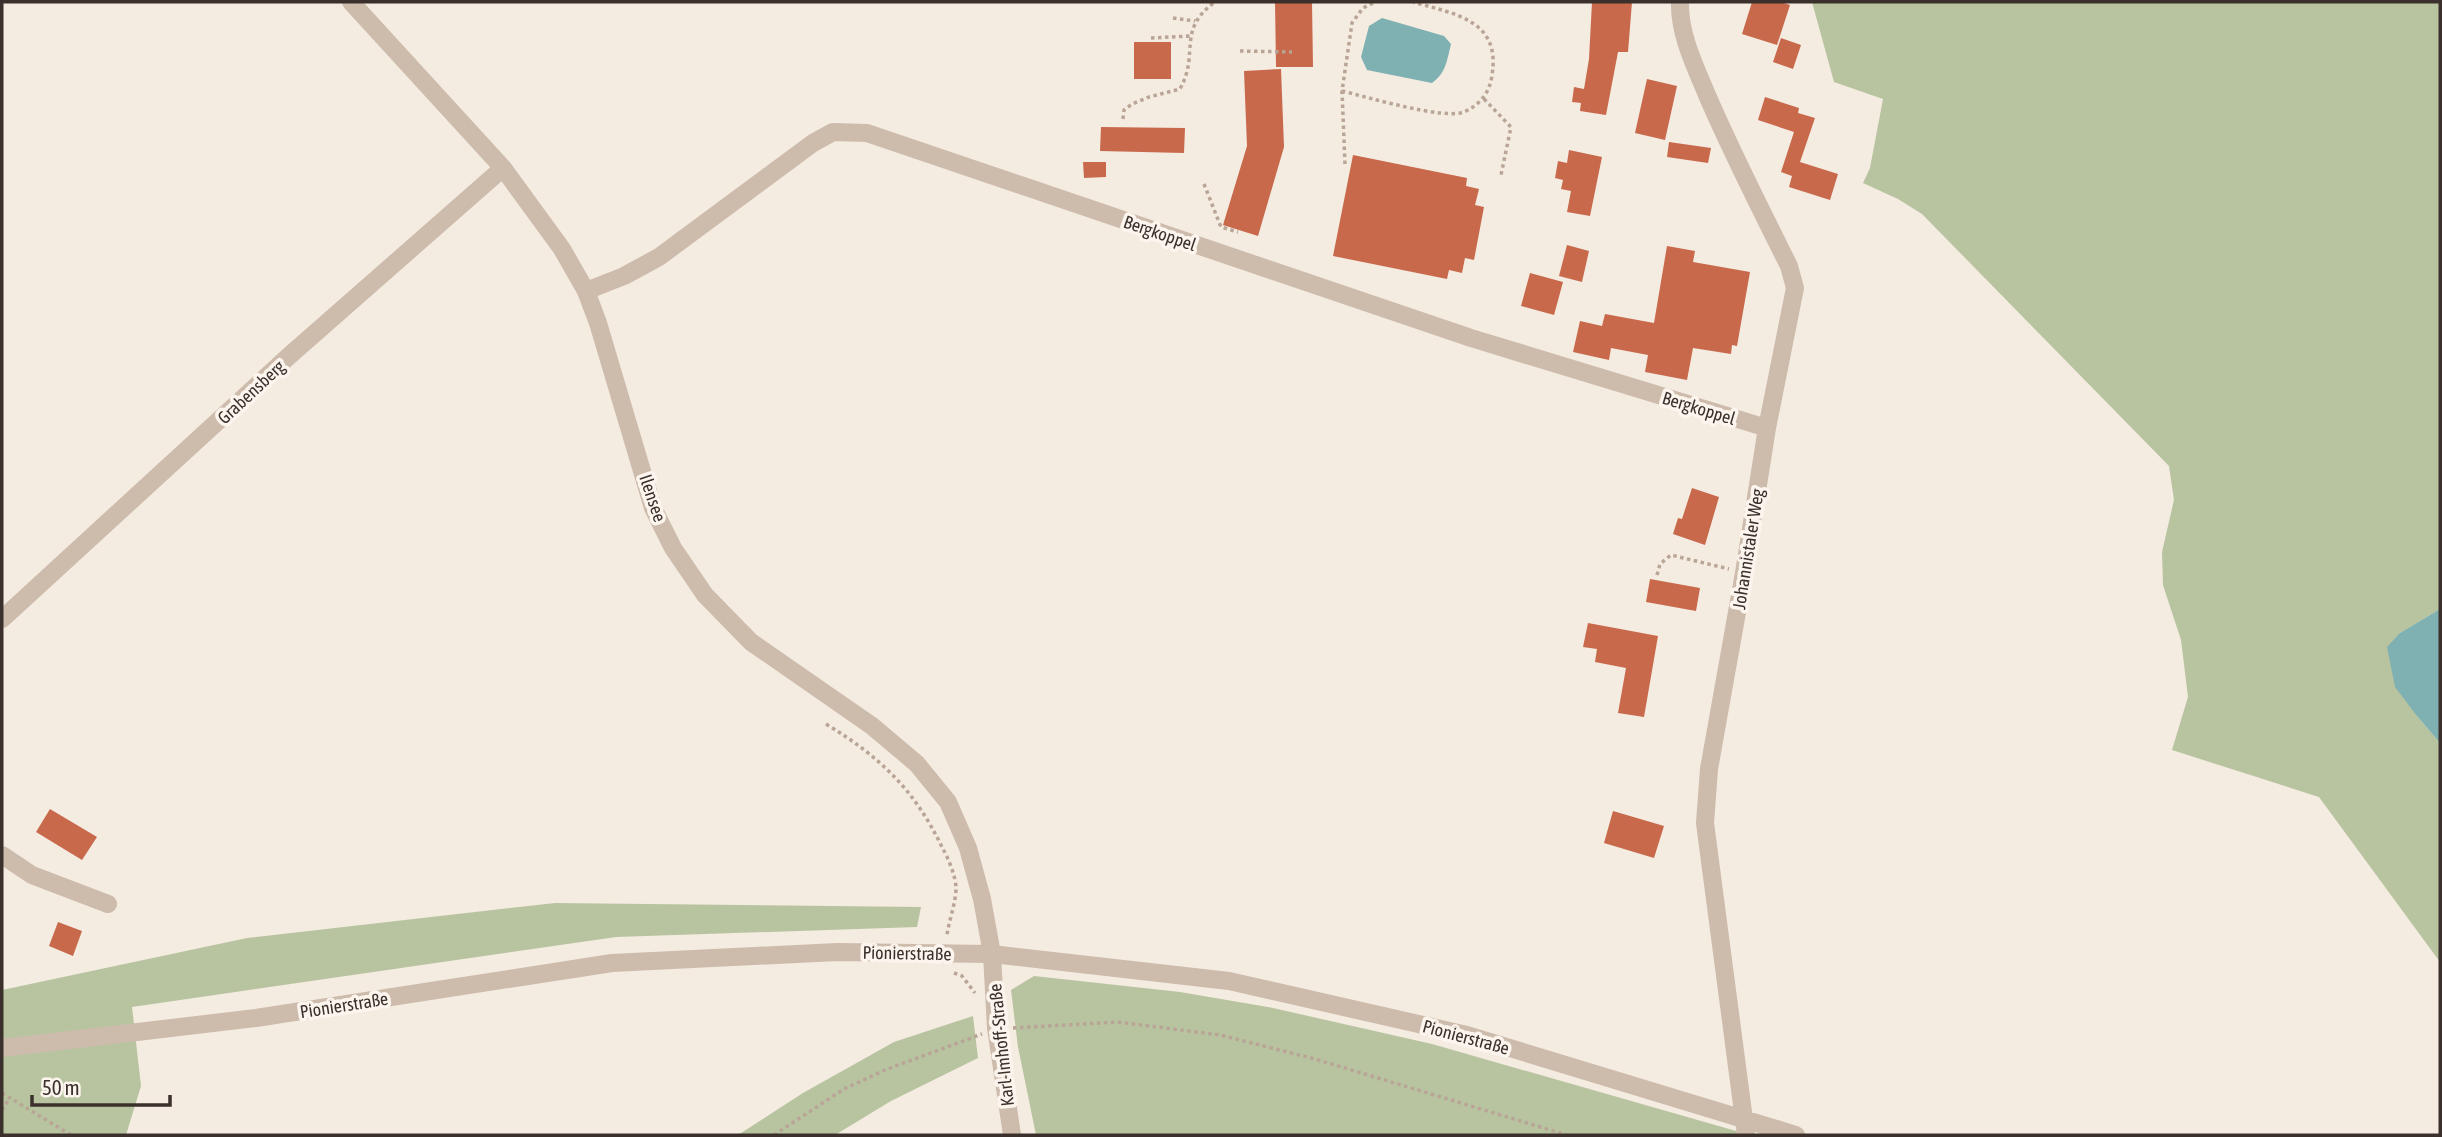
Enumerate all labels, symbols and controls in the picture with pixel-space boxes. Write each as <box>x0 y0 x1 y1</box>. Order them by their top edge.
street label: Bergkoppel <box>1121 211 1199 255</box>
street label: Grabensberg <box>213 356 289 428</box>
street label: Bergkoppel <box>1660 387 1738 429</box>
street label: Ilensee <box>635 472 671 524</box>
street label: Johannistaler Weg <box>1728 487 1768 611</box>
street label: Pionierstraße <box>862 942 952 964</box>
street label: Karl-Imhoff-Straße <box>984 983 1018 1107</box>
street label: Pionierstraße <box>298 988 390 1022</box>
street label: Pionierstraße <box>1420 1015 1512 1059</box>
scale bar <box>32 1064 170 1108</box>
text: 50 m <box>42 1075 80 1099</box>

